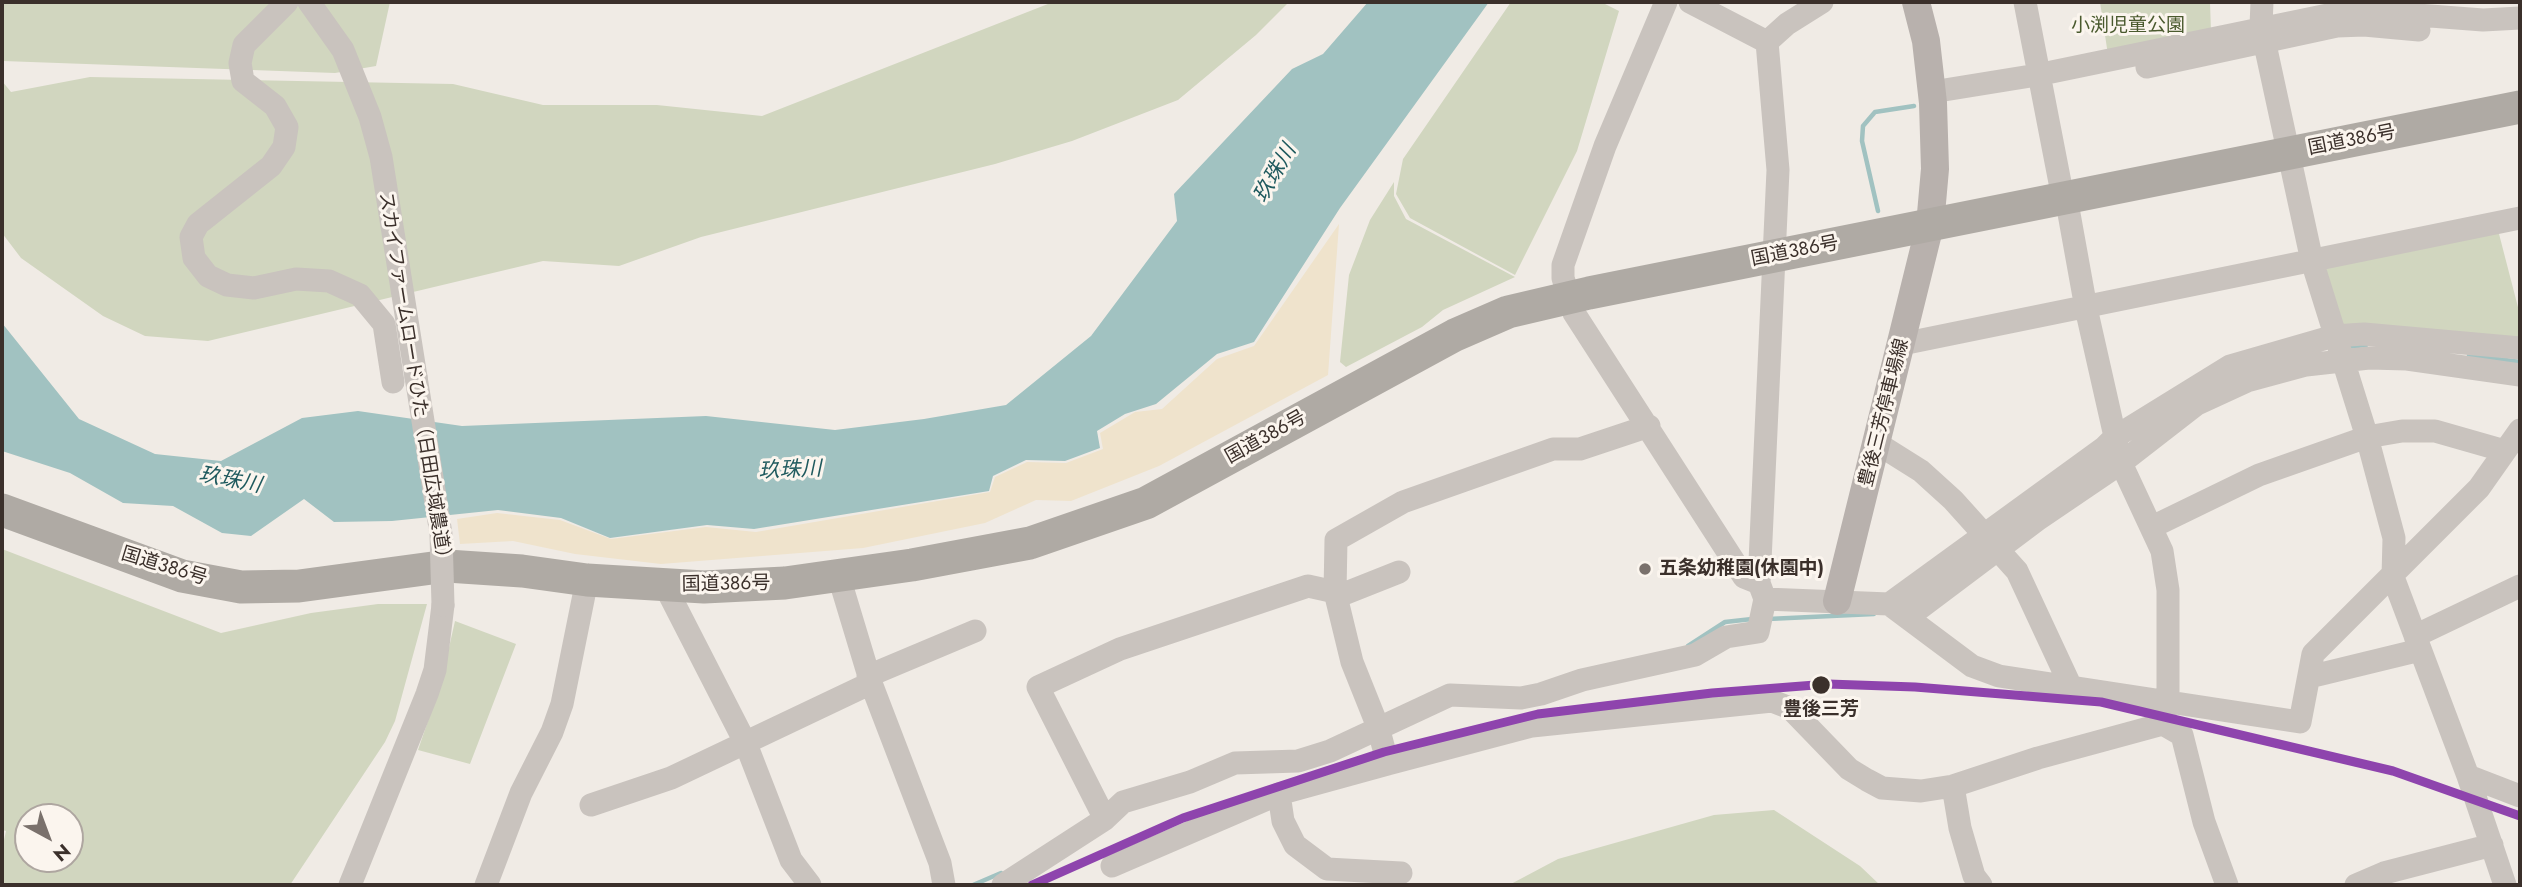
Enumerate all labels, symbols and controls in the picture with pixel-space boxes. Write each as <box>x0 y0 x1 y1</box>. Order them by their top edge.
park label: 小渕児童公園 <box>2071 15 2185 37</box>
street label: 国道386号 <box>2306 121 2398 161</box>
water label: 玖珠川 <box>1249 140 1303 208</box>
street label: スカイファームロードひた（日田広域農道） <box>373 191 455 569</box>
street label: 国道386号 <box>1749 232 1841 272</box>
street label: 豊後三芳停車場線 <box>1856 336 1914 490</box>
street label: 国道386号 <box>1222 407 1310 469</box>
water label: 玖珠川 <box>758 457 822 485</box>
water label: 玖珠川 <box>197 463 263 499</box>
street label: 国道386号 <box>118 543 210 591</box>
place label: 五条幼稚園(休園中) <box>1659 558 1824 580</box>
marker: 五条幼稚園(休園中) <box>1637 561 1653 577</box>
street label: 国道386号 <box>681 573 771 597</box>
marker: 豊後三芳 <box>1810 674 1832 696</box>
place label: 豊後三芳 <box>1783 699 1859 721</box>
north arrow <box>14 803 84 873</box>
text: N <box>47 838 76 868</box>

